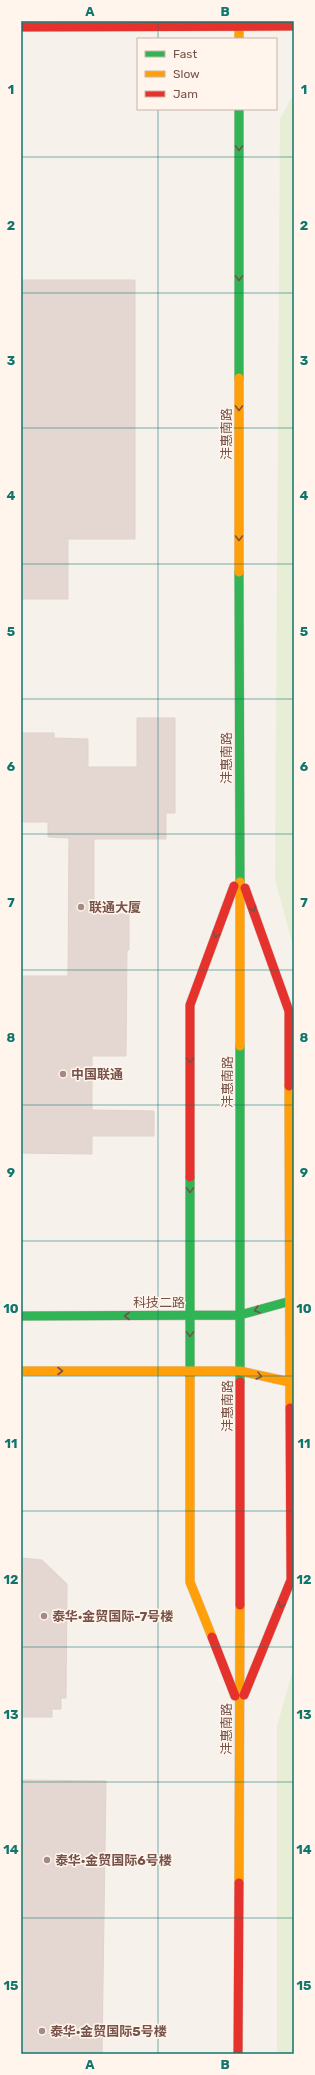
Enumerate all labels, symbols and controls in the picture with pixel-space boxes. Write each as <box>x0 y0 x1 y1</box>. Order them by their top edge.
text: A <box>85 4 95 19</box>
text: B <box>220 4 230 19</box>
legend <box>137 38 277 110</box>
text: Fast <box>173 47 197 61</box>
text: Slow <box>173 67 200 81</box>
text: 1 <box>8 82 14 97</box>
text: 1 <box>301 82 307 97</box>
text: Jam <box>173 87 198 101</box>
one-way arrow <box>235 145 243 151</box>
text: 2 <box>7 218 15 233</box>
text: 2 <box>300 218 308 233</box>
one-way arrow <box>235 275 243 281</box>
text: 3 <box>7 353 16 368</box>
text: 3 <box>300 353 309 368</box>
one-way arrow <box>235 405 243 411</box>
street label: 沣惠南路 <box>219 408 234 460</box>
text: 4 <box>7 488 16 503</box>
text: 4 <box>300 488 309 503</box>
one-way arrow <box>235 535 243 541</box>
text: 5 <box>7 624 15 639</box>
text: 5 <box>300 624 308 639</box>
street label: 沣惠南路 <box>219 732 234 784</box>
text: 6 <box>7 759 16 774</box>
text: 6 <box>300 759 309 774</box>
text: 7 <box>7 895 15 910</box>
text: 7 <box>300 895 308 910</box>
place label: 联通大厦 <box>89 900 141 915</box>
marker: 联通大厦 <box>76 902 86 912</box>
one-way arrow <box>248 905 256 912</box>
one-way arrow <box>213 931 221 938</box>
text: 8 <box>7 1030 16 1045</box>
text: 8 <box>300 1030 309 1045</box>
street label: 沣惠南路 <box>220 1056 235 1108</box>
one-way arrow <box>186 1057 194 1063</box>
place label: 中国联通 <box>71 1067 123 1082</box>
marker: 中国联通 <box>58 1069 68 1079</box>
text: 9 <box>7 1165 15 1180</box>
text: 9 <box>300 1165 308 1180</box>
one-way arrow <box>186 1187 194 1193</box>
street label: 科技二路 <box>133 1295 185 1310</box>
text: 10 <box>3 1301 19 1316</box>
text: 10 <box>296 1301 312 1316</box>
one-way arrow <box>253 1305 260 1314</box>
one-way arrow <box>124 1312 130 1320</box>
one-way arrow <box>186 1331 194 1337</box>
one-way arrow <box>57 1367 63 1375</box>
one-way arrow <box>256 1371 263 1379</box>
street label: 沣惠南路 <box>220 1380 235 1432</box>
text: 11 <box>5 1436 17 1451</box>
text: 11 <box>298 1436 310 1451</box>
text: 12 <box>4 1572 18 1587</box>
text: 12 <box>297 1572 311 1587</box>
one-way arrow <box>277 1601 285 1608</box>
place label: 泰华·金贸国际-7号楼 <box>52 1609 173 1624</box>
marker: 泰华·金贸国际-7号楼 <box>39 1611 49 1621</box>
street label: 沣惠南路 <box>219 1703 234 1755</box>
text: 13 <box>3 1707 19 1722</box>
text: 13 <box>296 1707 312 1722</box>
text: 14 <box>3 1842 19 1857</box>
text: 14 <box>296 1842 312 1857</box>
place label: 泰华·金贸国际6号楼 <box>55 1853 172 1868</box>
marker: 泰华·金贸国际6号楼 <box>42 1855 52 1865</box>
text: 15 <box>4 1978 18 1993</box>
text: 15 <box>297 1978 311 1993</box>
place label: 泰华·金贸国际5号楼 <box>50 2024 167 2039</box>
marker: 泰华·金贸国际5号楼 <box>37 2026 47 2036</box>
text: A <box>85 2057 95 2072</box>
text: B <box>220 2057 230 2072</box>

